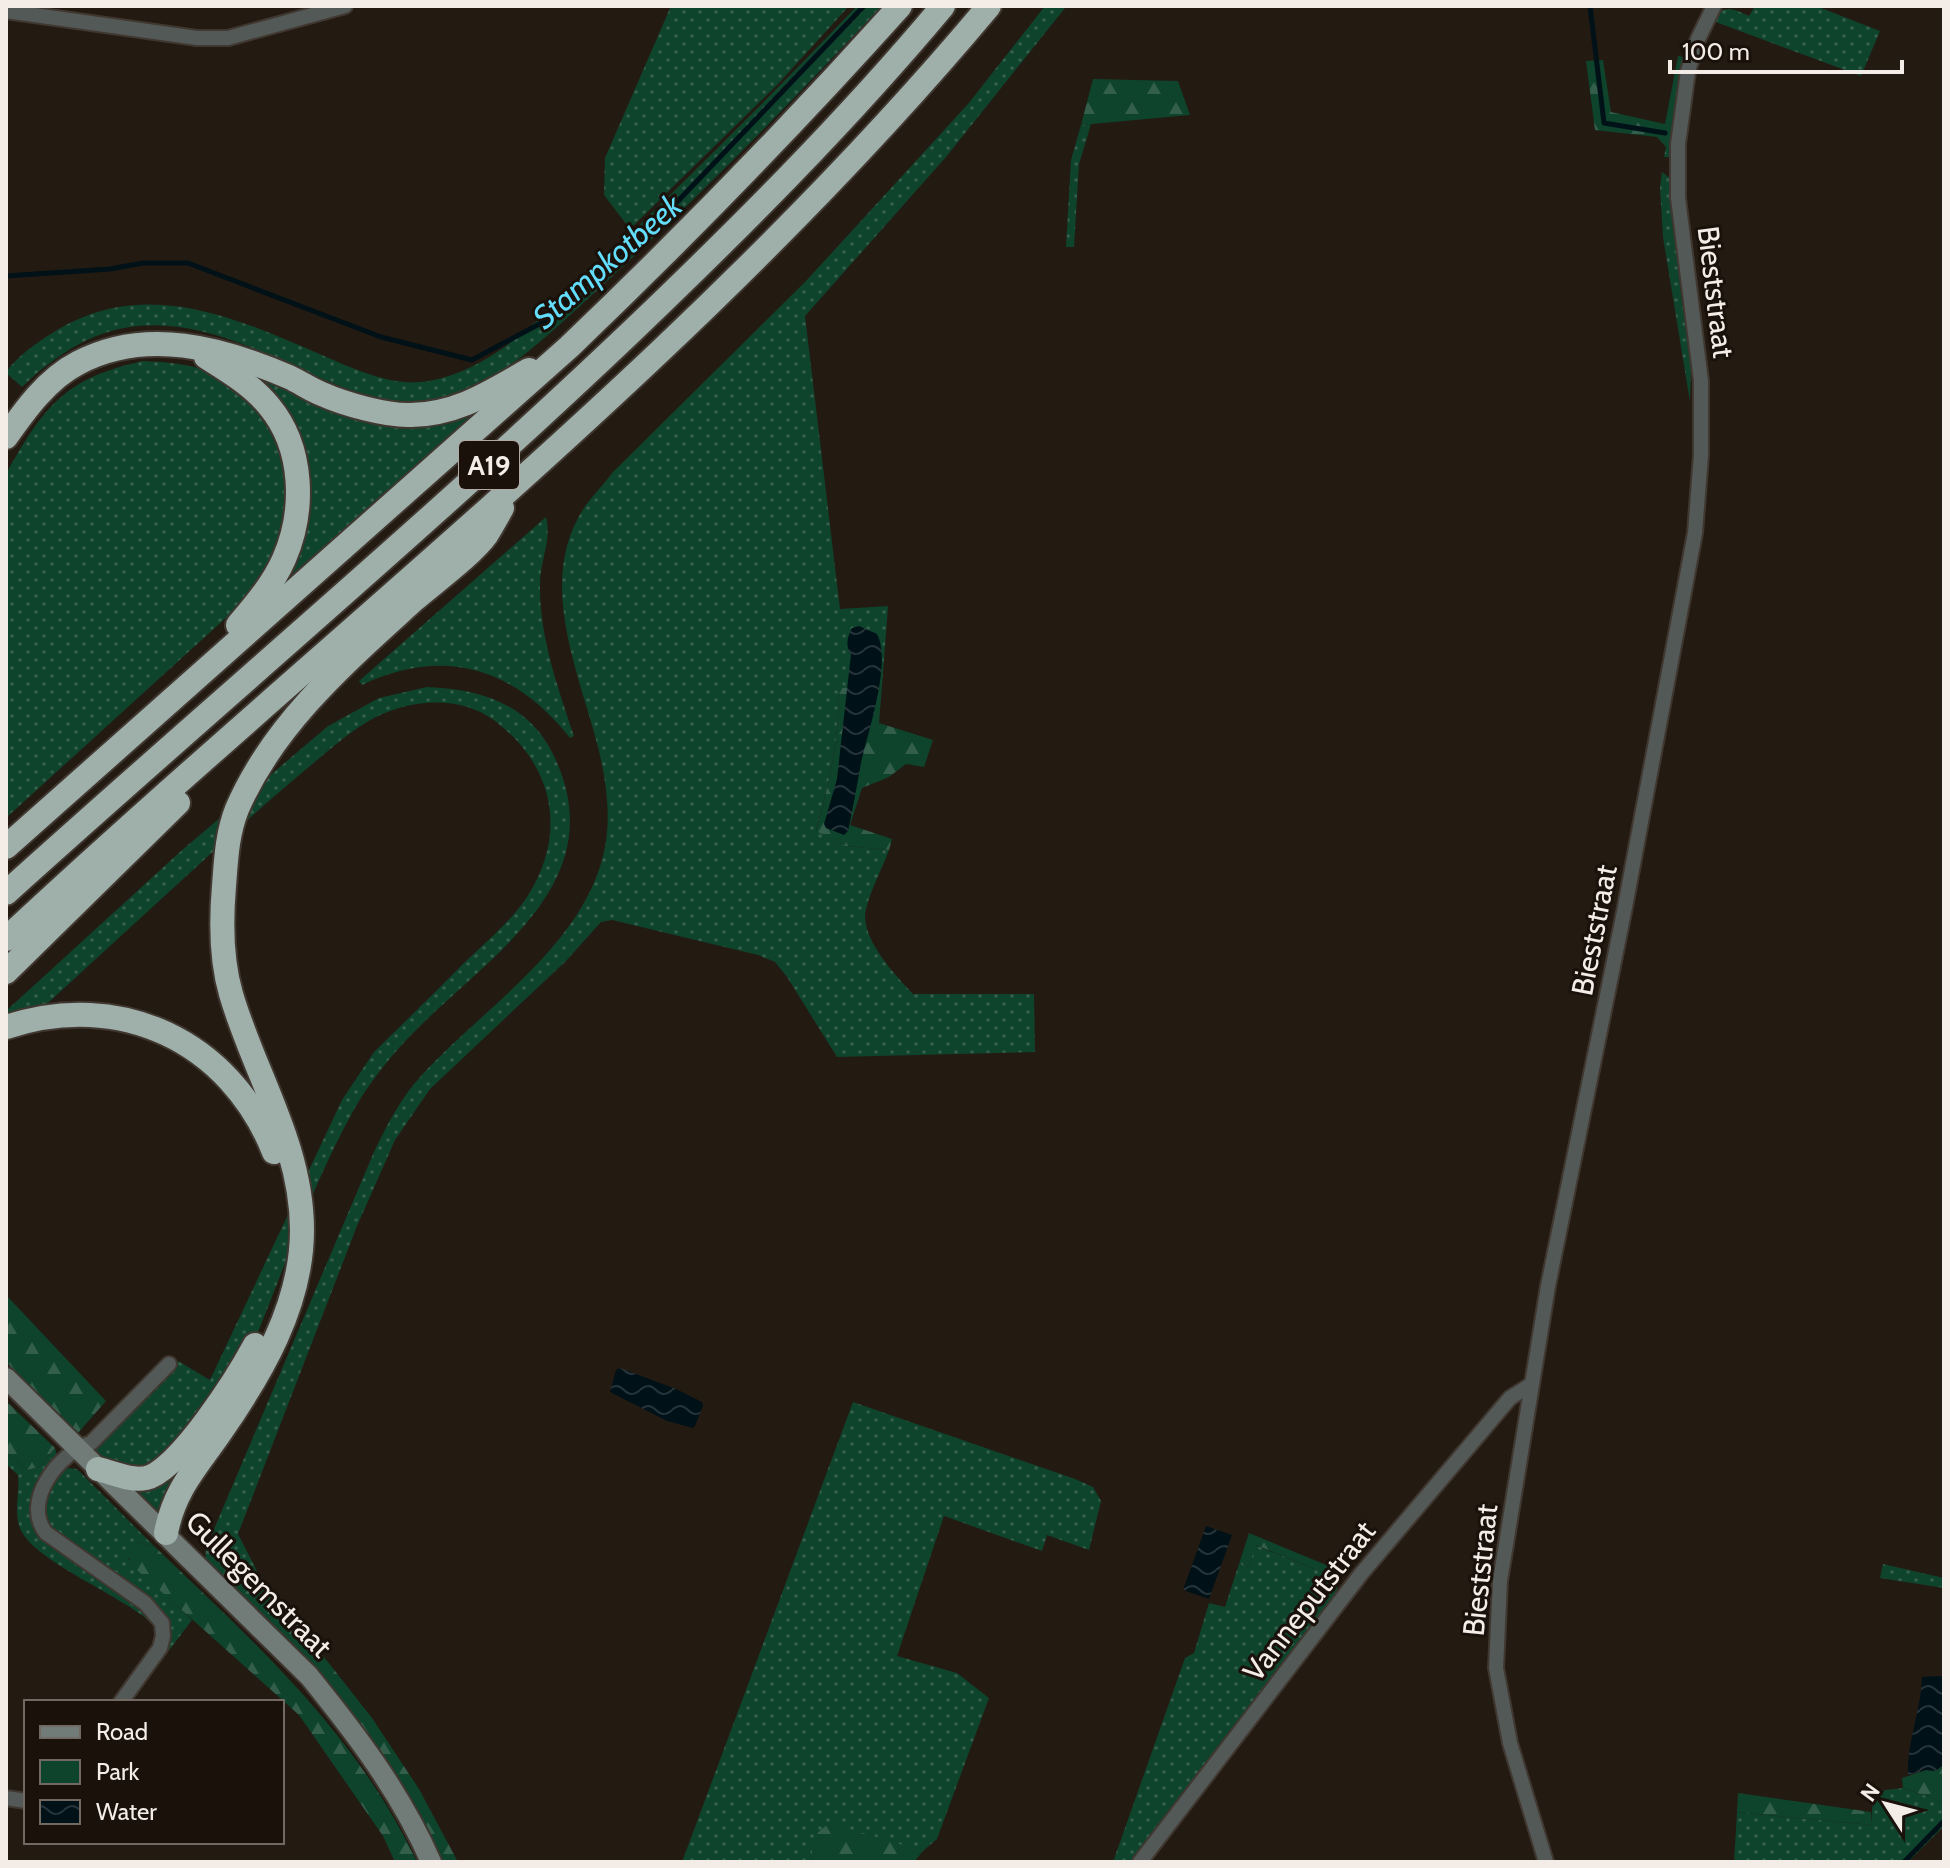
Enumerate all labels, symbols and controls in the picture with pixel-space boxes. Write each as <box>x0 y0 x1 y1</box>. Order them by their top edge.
scale bar <box>1670 24 1902 74</box>
text: 100 m <box>1682 37 1750 66</box>
water label: Stampkotbeek <box>524 185 691 336</box>
street label: Bieststraat <box>1690 224 1742 360</box>
road number: A19 <box>459 441 519 489</box>
street label: Bieststraat <box>1563 861 1625 999</box>
street label: Bieststraat <box>1455 1502 1505 1638</box>
street label: Gullegemstraat <box>178 1503 340 1665</box>
street label: Vanneputstraat <box>1235 1513 1383 1689</box>
legend <box>24 1700 284 1844</box>
text: Road <box>96 1717 148 1746</box>
text: Park <box>96 1757 139 1786</box>
north arrow <box>1846 1764 1926 1844</box>
text: N <box>1855 1778 1886 1807</box>
text: Water <box>96 1797 157 1826</box>

